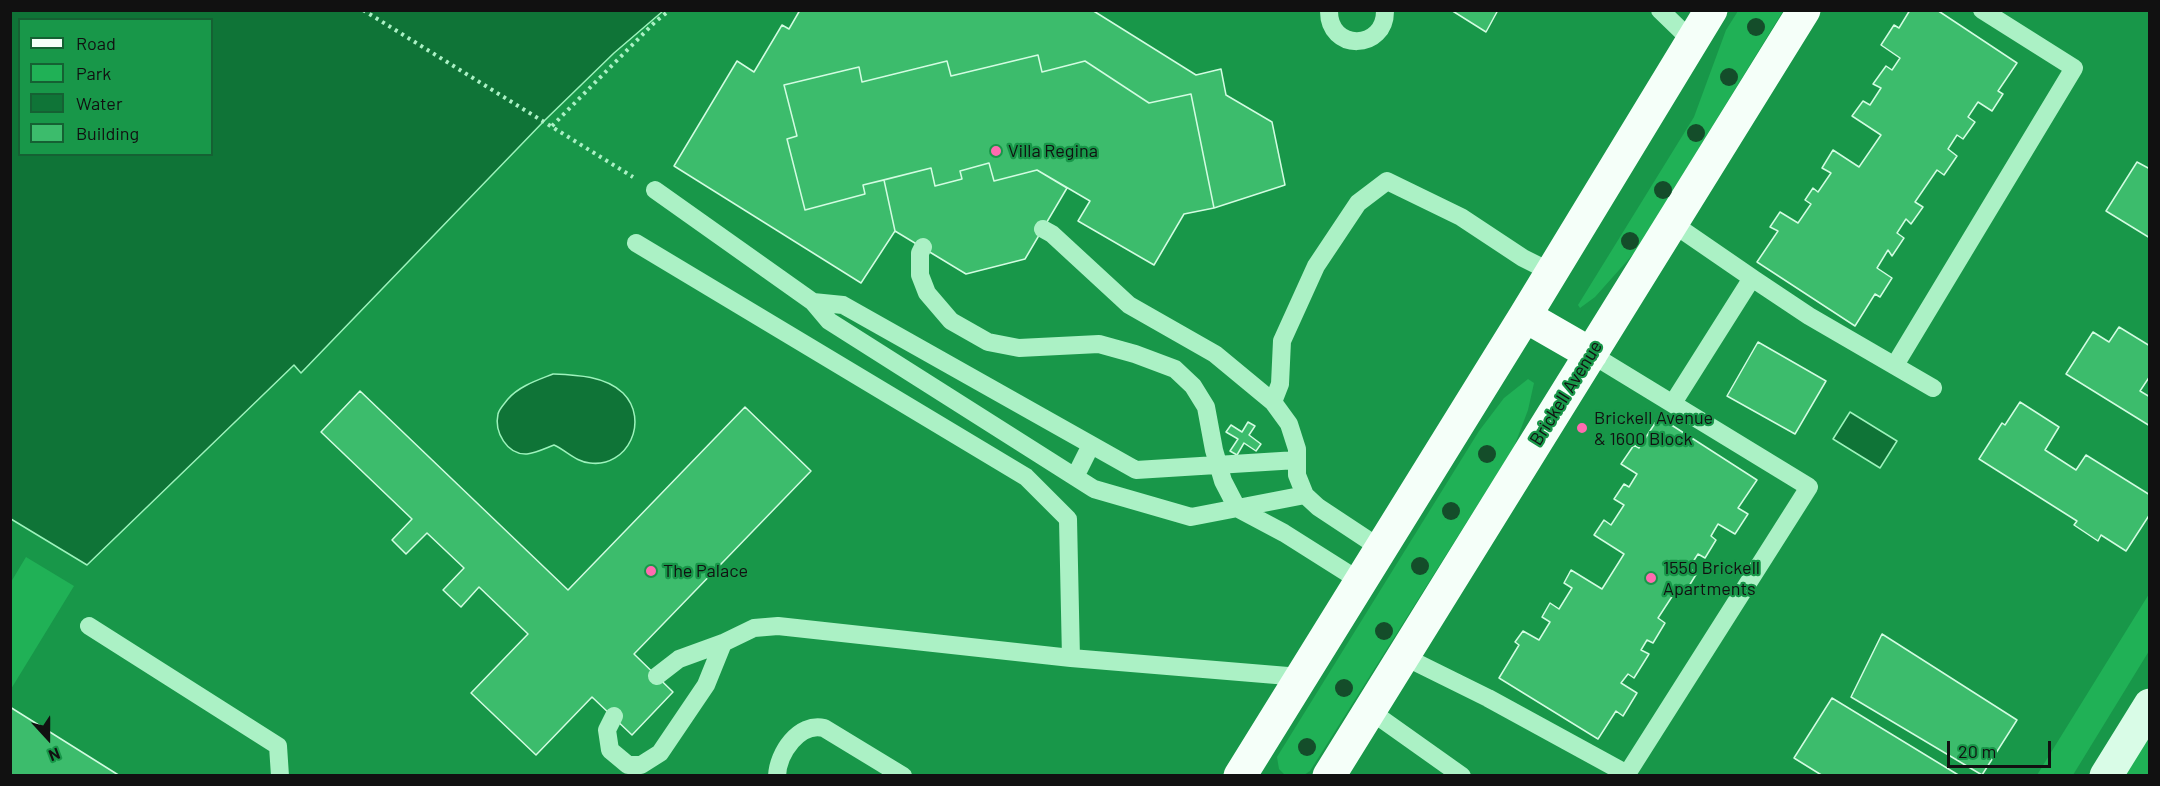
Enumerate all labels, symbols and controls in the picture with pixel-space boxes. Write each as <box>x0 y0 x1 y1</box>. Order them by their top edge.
legend <box>18 18 213 156</box>
text: Road <box>76 32 116 54</box>
text: Park <box>76 62 111 84</box>
text: Water <box>76 92 123 114</box>
text: Building <box>76 122 139 144</box>
place label: Villa Regina <box>1008 140 1098 162</box>
marker: Villa Regina <box>989 144 1003 158</box>
street label: Brickell Avenue <box>1525 337 1607 449</box>
place label: Brickell Avenue & 1600 Block <box>1594 407 1713 450</box>
marker: Brickell Avenue & 1600 Block <box>1575 421 1589 435</box>
place label: 1550 Brickell Apartments <box>1663 557 1760 600</box>
place label: The Palace <box>663 560 748 582</box>
marker: The Palace <box>644 564 658 578</box>
marker: 1550 Brickell Apartments <box>1644 571 1658 585</box>
north arrow <box>18 708 78 768</box>
scale bar <box>1950 729 2054 767</box>
text: 20 m <box>1958 740 1996 762</box>
text: N <box>46 744 63 766</box>

